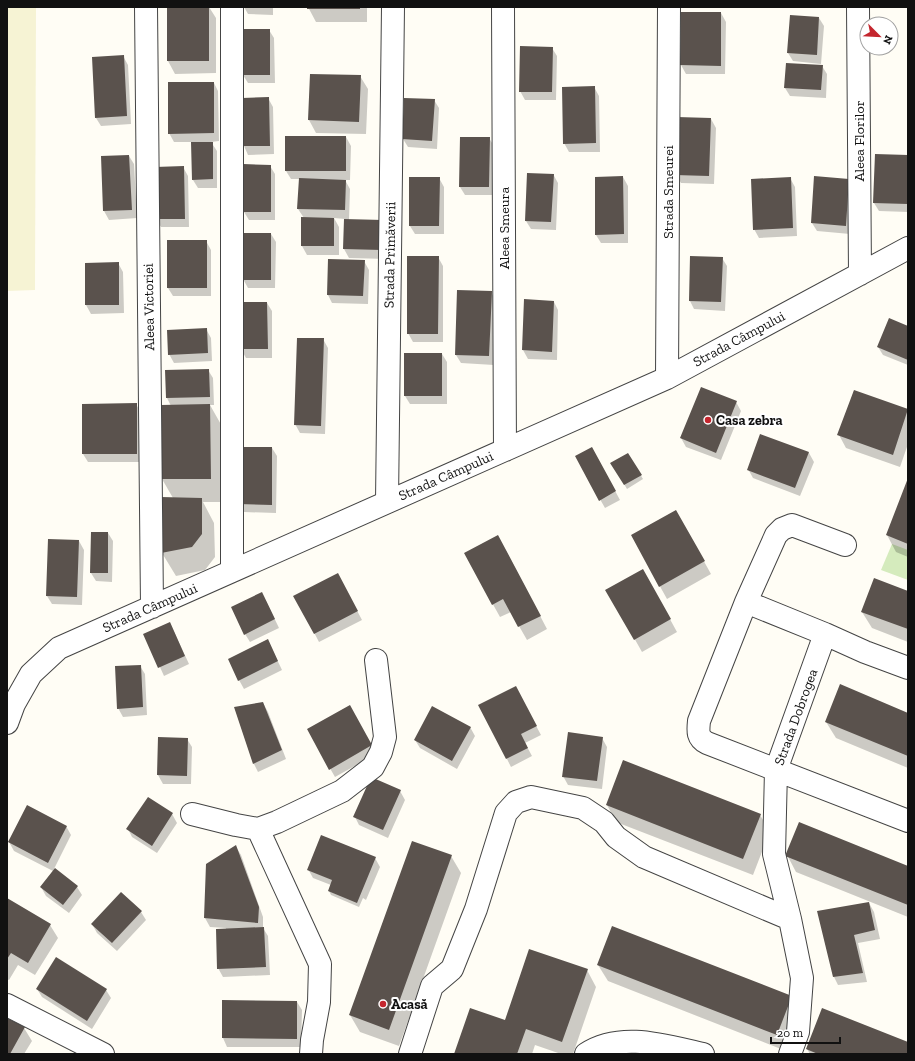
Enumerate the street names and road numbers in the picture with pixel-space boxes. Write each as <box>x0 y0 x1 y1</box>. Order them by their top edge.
street label: Aleea Florilor <box>851 100 868 182</box>
street label: Strada Smeurei <box>660 145 677 239</box>
street label: Aleea Smeura <box>496 187 513 269</box>
street label: Strada Primăverii <box>381 202 399 308</box>
street label: Aleea Victoriei <box>140 263 158 351</box>
street label: Strada Câmpului <box>690 308 788 370</box>
street label: Strada Câmpului <box>396 447 496 504</box>
street label: Strada Câmpului <box>100 579 200 636</box>
street label: Strada Dobrogea <box>771 666 821 768</box>

